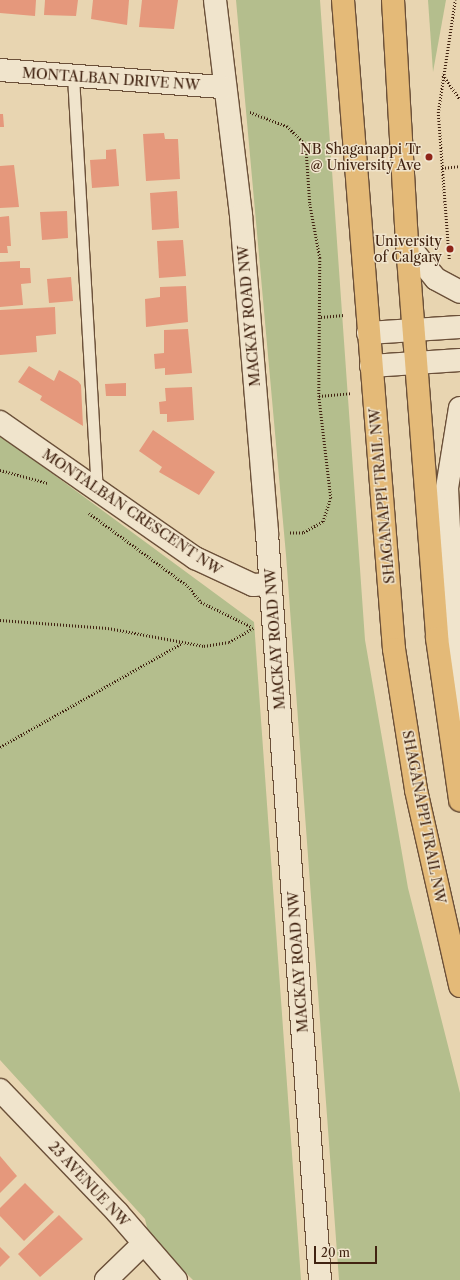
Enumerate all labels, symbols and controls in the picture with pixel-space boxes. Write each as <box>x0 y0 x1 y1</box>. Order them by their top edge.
street label: MONTALBAN DRIVE NW <box>22 64 200 94</box>
place label: NB Shaganappi Tr @ University Ave <box>300 141 421 174</box>
marker: NB Shaganappi Tr @ University Ave <box>424 152 434 162</box>
place label: University of Calgary <box>374 233 442 266</box>
street label: MACKAY ROAD NW <box>234 244 264 388</box>
marker: University of Calgary <box>445 244 455 254</box>
street label: SHAGANAPPI TRAIL NW <box>366 407 398 585</box>
street label: MONTALBAN CRESCENT NW <box>39 445 225 579</box>
street label: MACKAY ROAD NW <box>262 567 288 711</box>
street label: SHAGANAPPI TRAIL NW <box>399 728 449 906</box>
street label: MACKAY ROAD NW <box>285 890 311 1034</box>
street label: 23 AVENUE NW <box>45 1138 133 1230</box>
scale bar <box>316 1238 379 1264</box>
text: 20 m <box>321 1245 350 1260</box>

